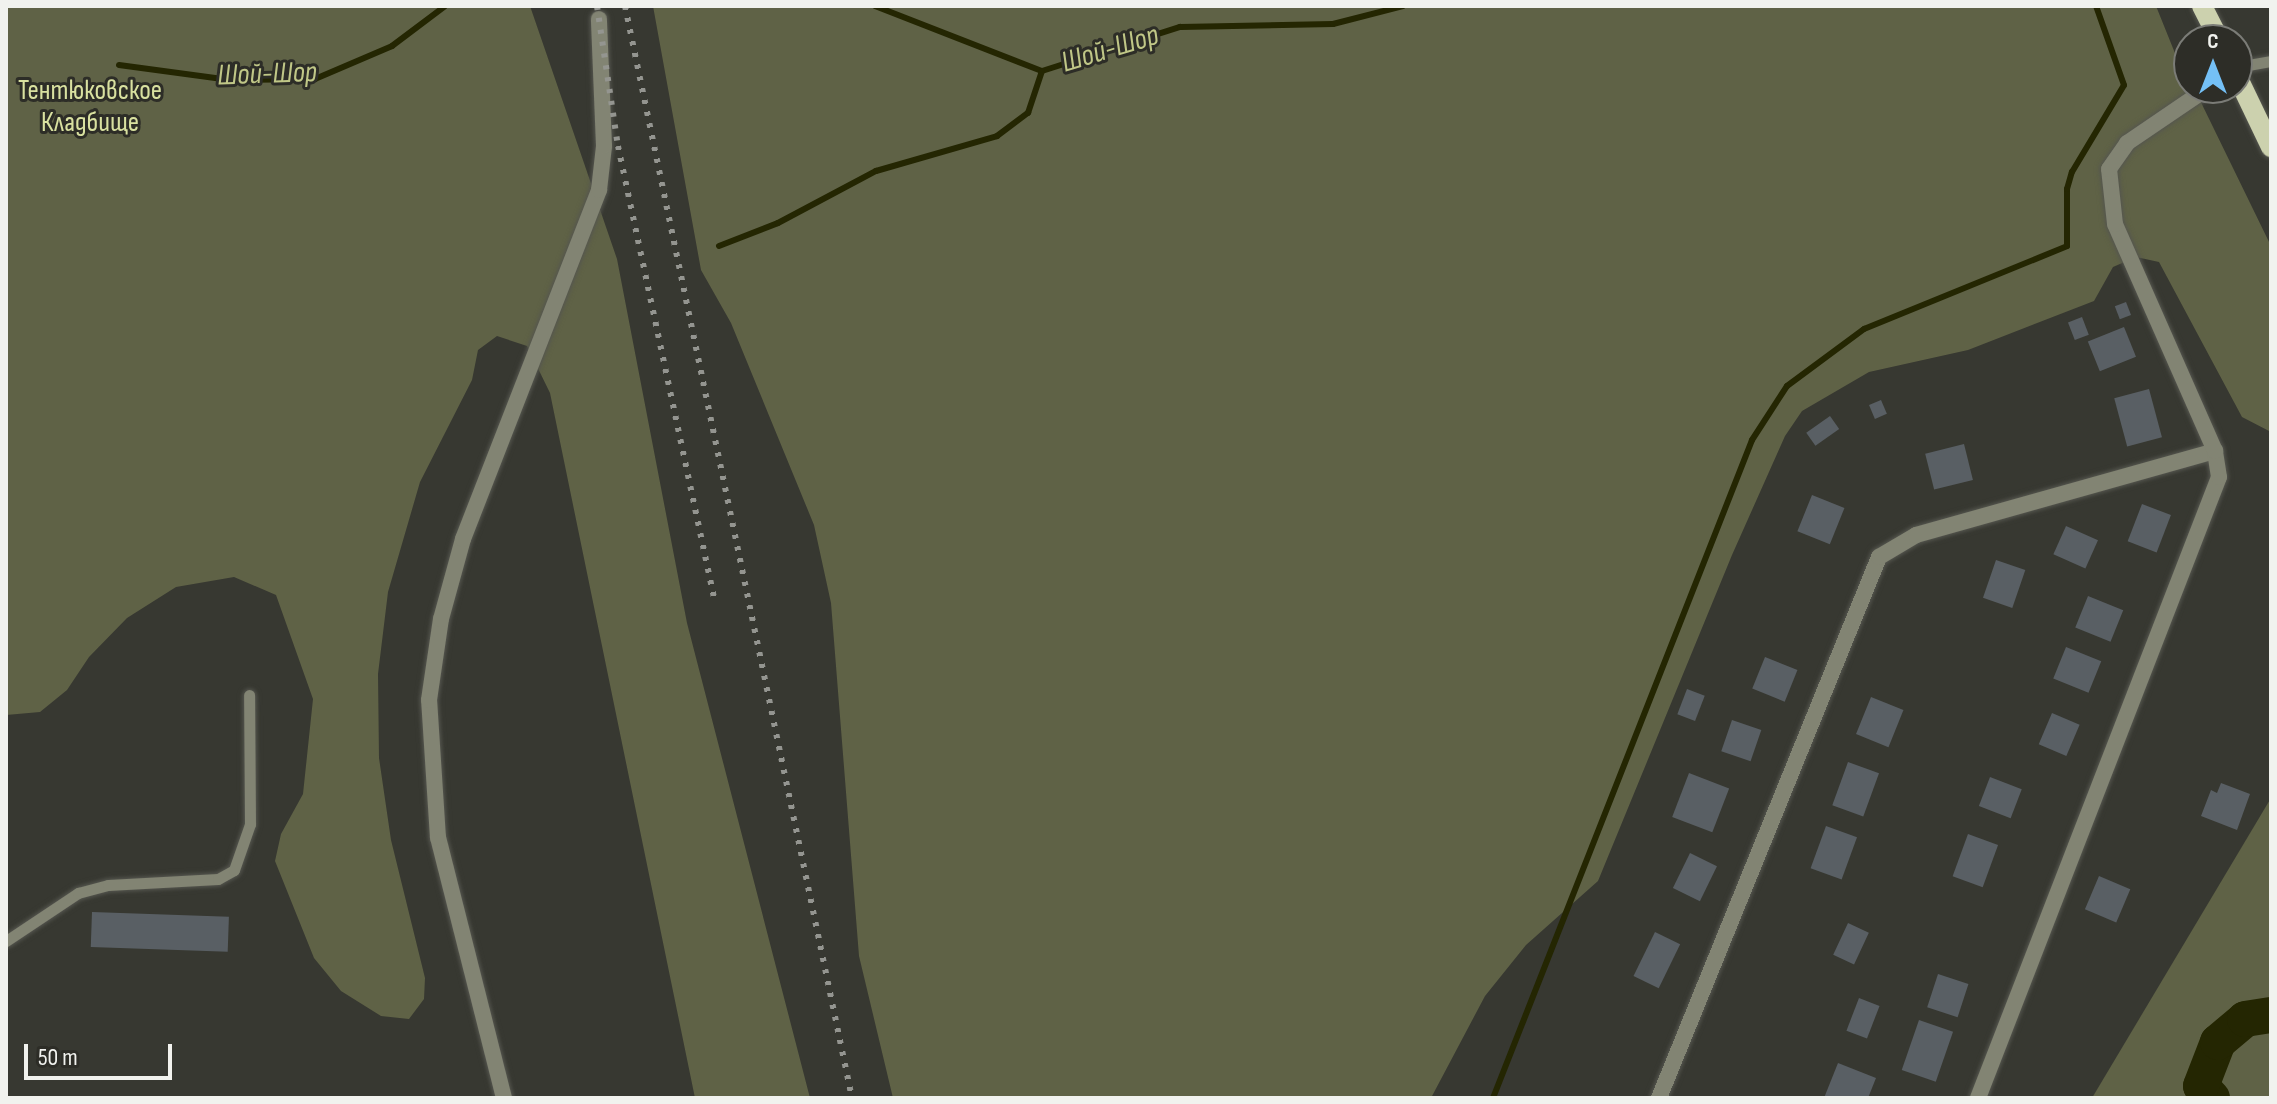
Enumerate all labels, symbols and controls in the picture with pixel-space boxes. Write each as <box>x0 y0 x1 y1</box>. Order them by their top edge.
water label: Шой-Шор <box>1057 17 1163 81</box>
north arrow <box>2173 24 2253 104</box>
text: С <box>2207 28 2219 55</box>
water label: Шой-Шор <box>216 54 318 94</box>
park label: Тентюковское Кладбище <box>18 74 162 140</box>
scale bar <box>28 1028 176 1078</box>
text: 50 m <box>38 1043 78 1072</box>

